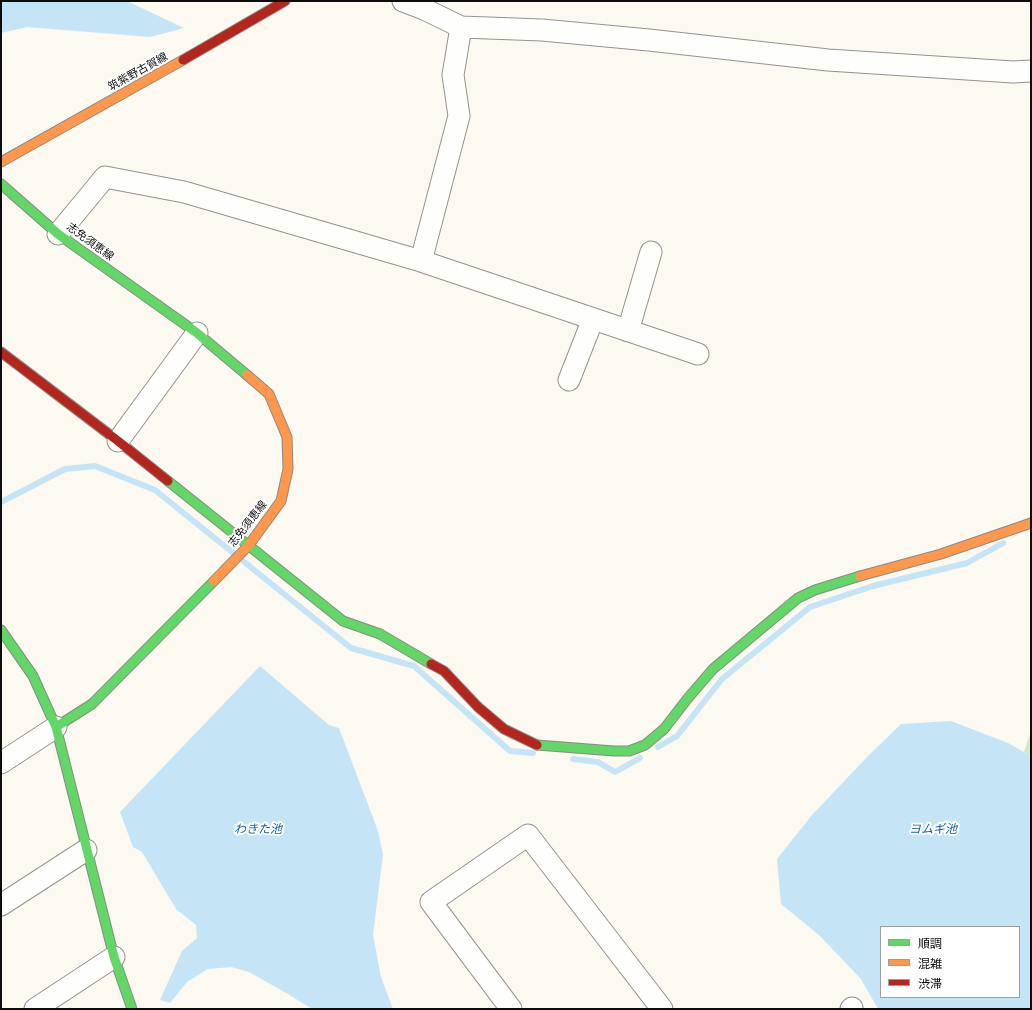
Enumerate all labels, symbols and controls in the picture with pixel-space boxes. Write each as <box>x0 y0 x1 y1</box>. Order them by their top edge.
street label: 筑紫野古賀線 <box>106 50 170 94</box>
street label: 志免須恵線 <box>64 220 116 264</box>
street label: 志免須恵線 <box>226 498 270 550</box>
water label: わきた池 <box>234 823 282 837</box>
water label: ヨムギ池 <box>909 823 957 837</box>
legend <box>880 926 1020 998</box>
text: 順調 <box>918 936 942 951</box>
text: 混雑 <box>918 956 942 971</box>
text: 渋滞 <box>918 976 942 991</box>

